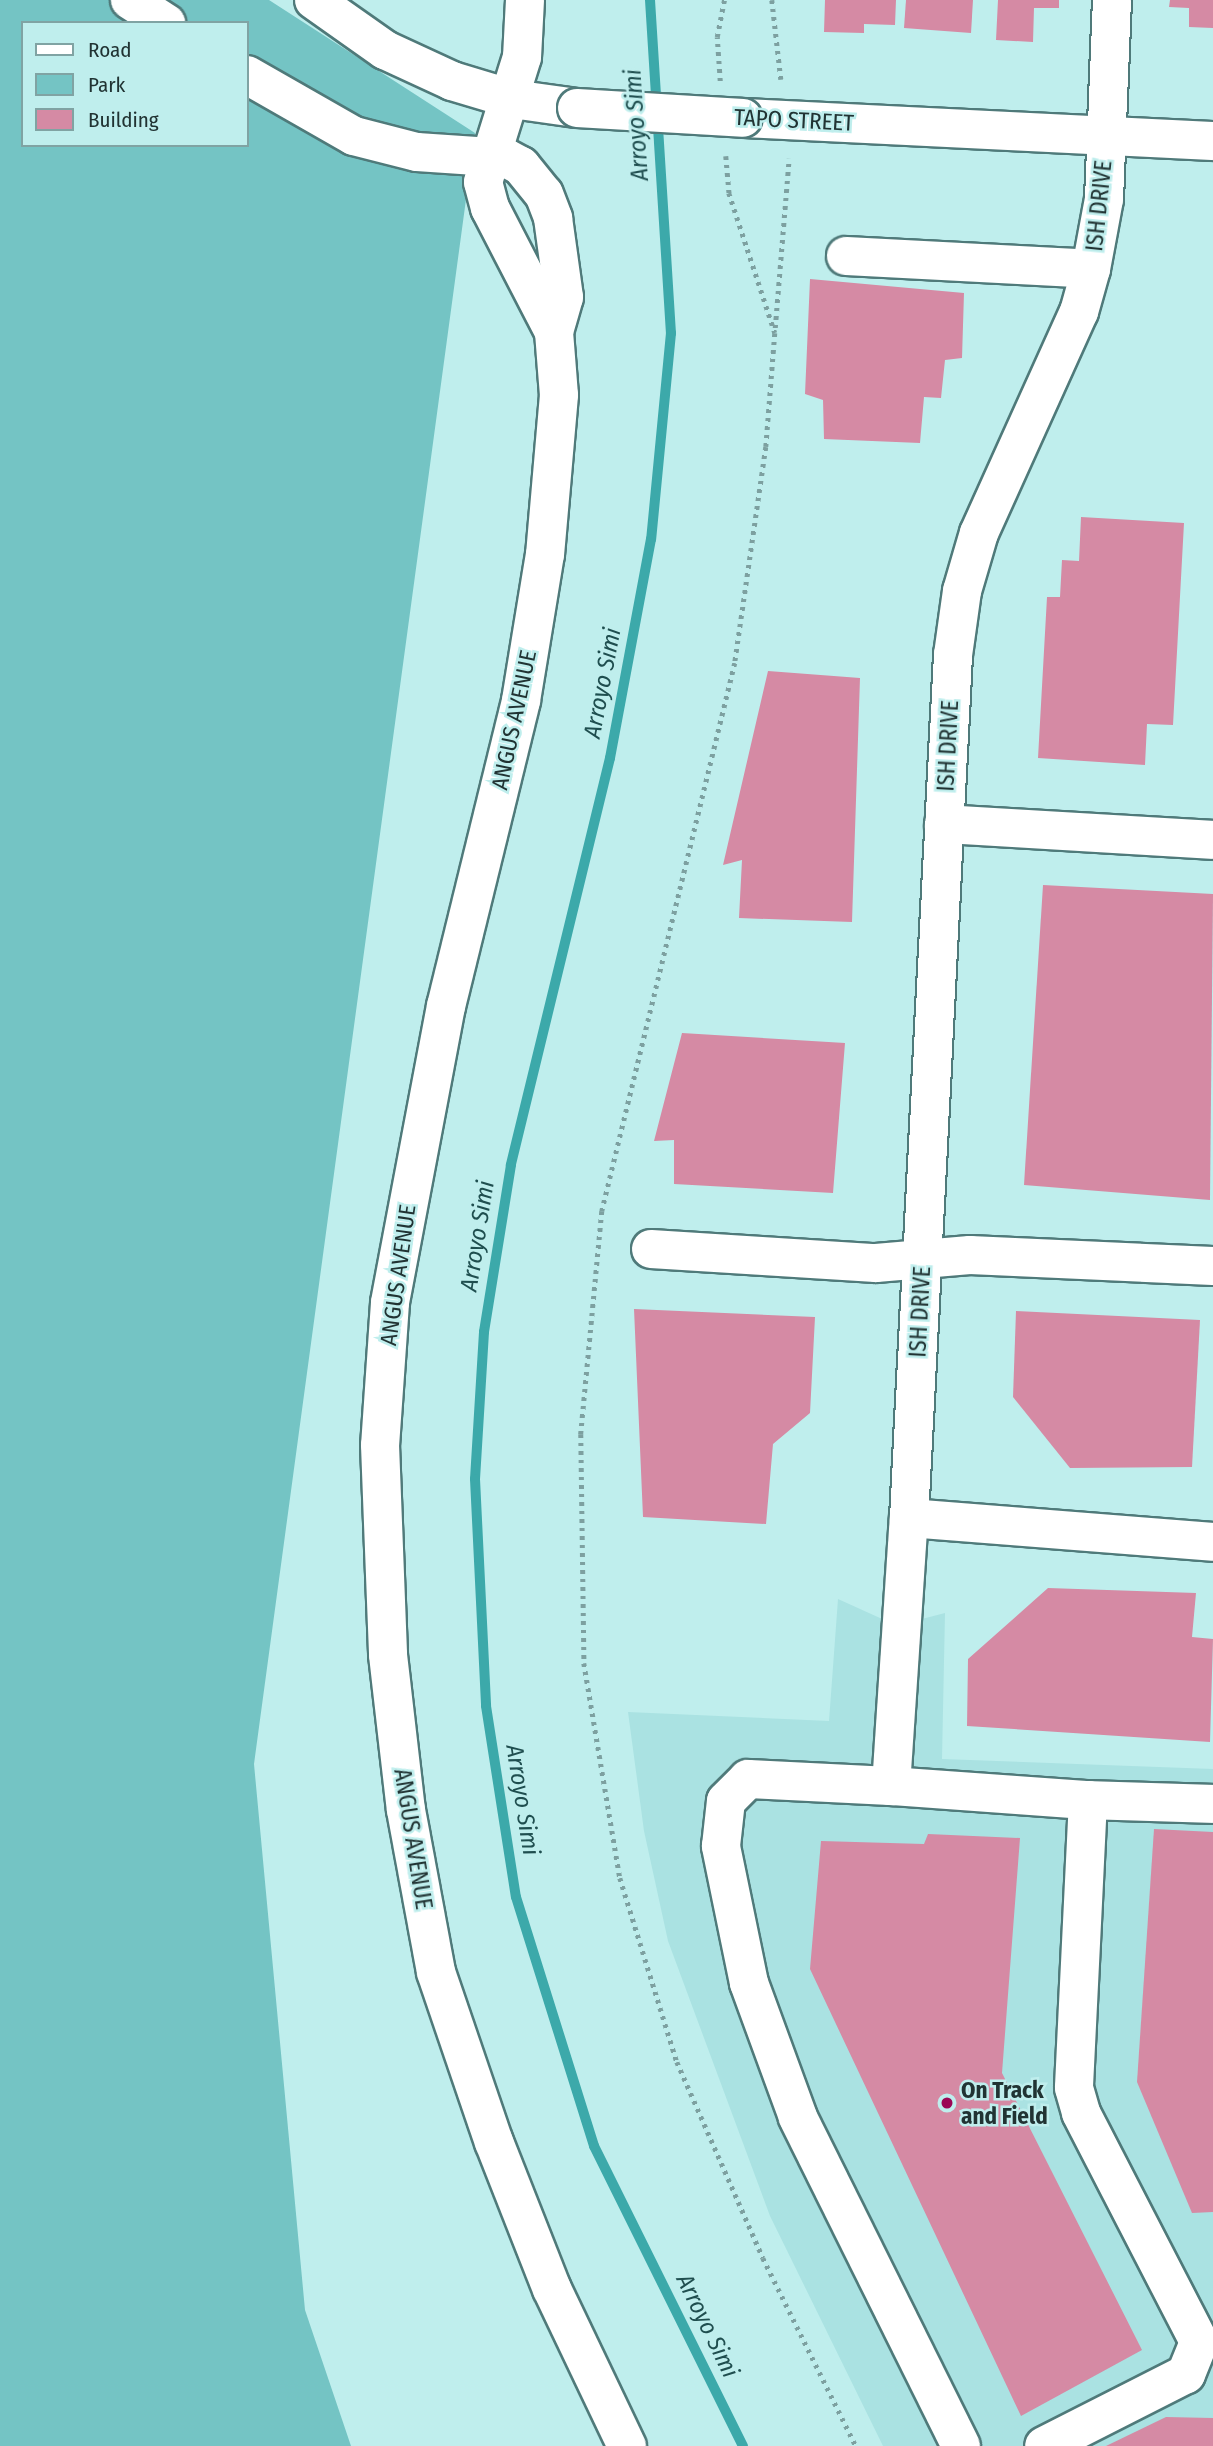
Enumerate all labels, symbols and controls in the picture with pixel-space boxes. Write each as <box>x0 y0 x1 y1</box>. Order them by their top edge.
legend <box>21 21 248 147</box>
text: Road <box>88 37 132 63</box>
water label: Arroyo Simi <box>619 68 655 182</box>
text: Park <box>88 72 125 98</box>
street label: TAPO STREET <box>733 103 855 137</box>
text: Building <box>88 107 159 133</box>
street label: ISH DRIVE <box>1081 159 1117 253</box>
water label: Arroyo Simi <box>578 625 628 741</box>
street label: ANGUS AVENUE <box>486 648 542 792</box>
street label: ISH DRIVE <box>932 700 964 792</box>
water label: Arroyo Simi <box>455 1179 501 1293</box>
street label: ANGUS AVENUE <box>374 1203 422 1347</box>
street label: ISH DRIVE <box>904 1266 936 1358</box>
water label: Arroyo Simi <box>499 1743 545 1857</box>
street label: ANGUS AVENUE <box>388 1767 438 1911</box>
place label: On Track and Field <box>961 2076 1048 2130</box>
marker: On Track and Field <box>939 2095 955 2111</box>
water label: Arroyo Simi <box>670 2269 744 2383</box>

